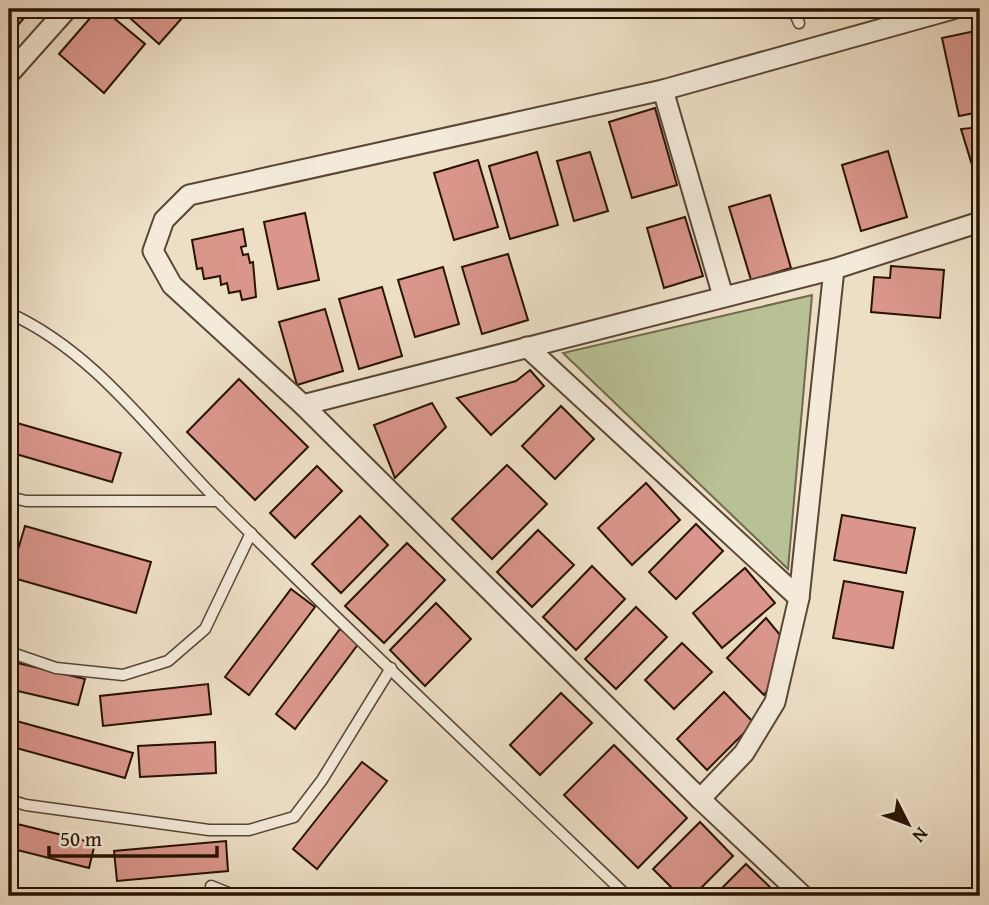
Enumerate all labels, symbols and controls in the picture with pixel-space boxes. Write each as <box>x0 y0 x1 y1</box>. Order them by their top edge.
north arrow <box>874 790 944 860</box>
scale bar <box>49 814 217 858</box>
text: N <box>906 821 935 850</box>
text: 50 m <box>60 823 102 854</box>

